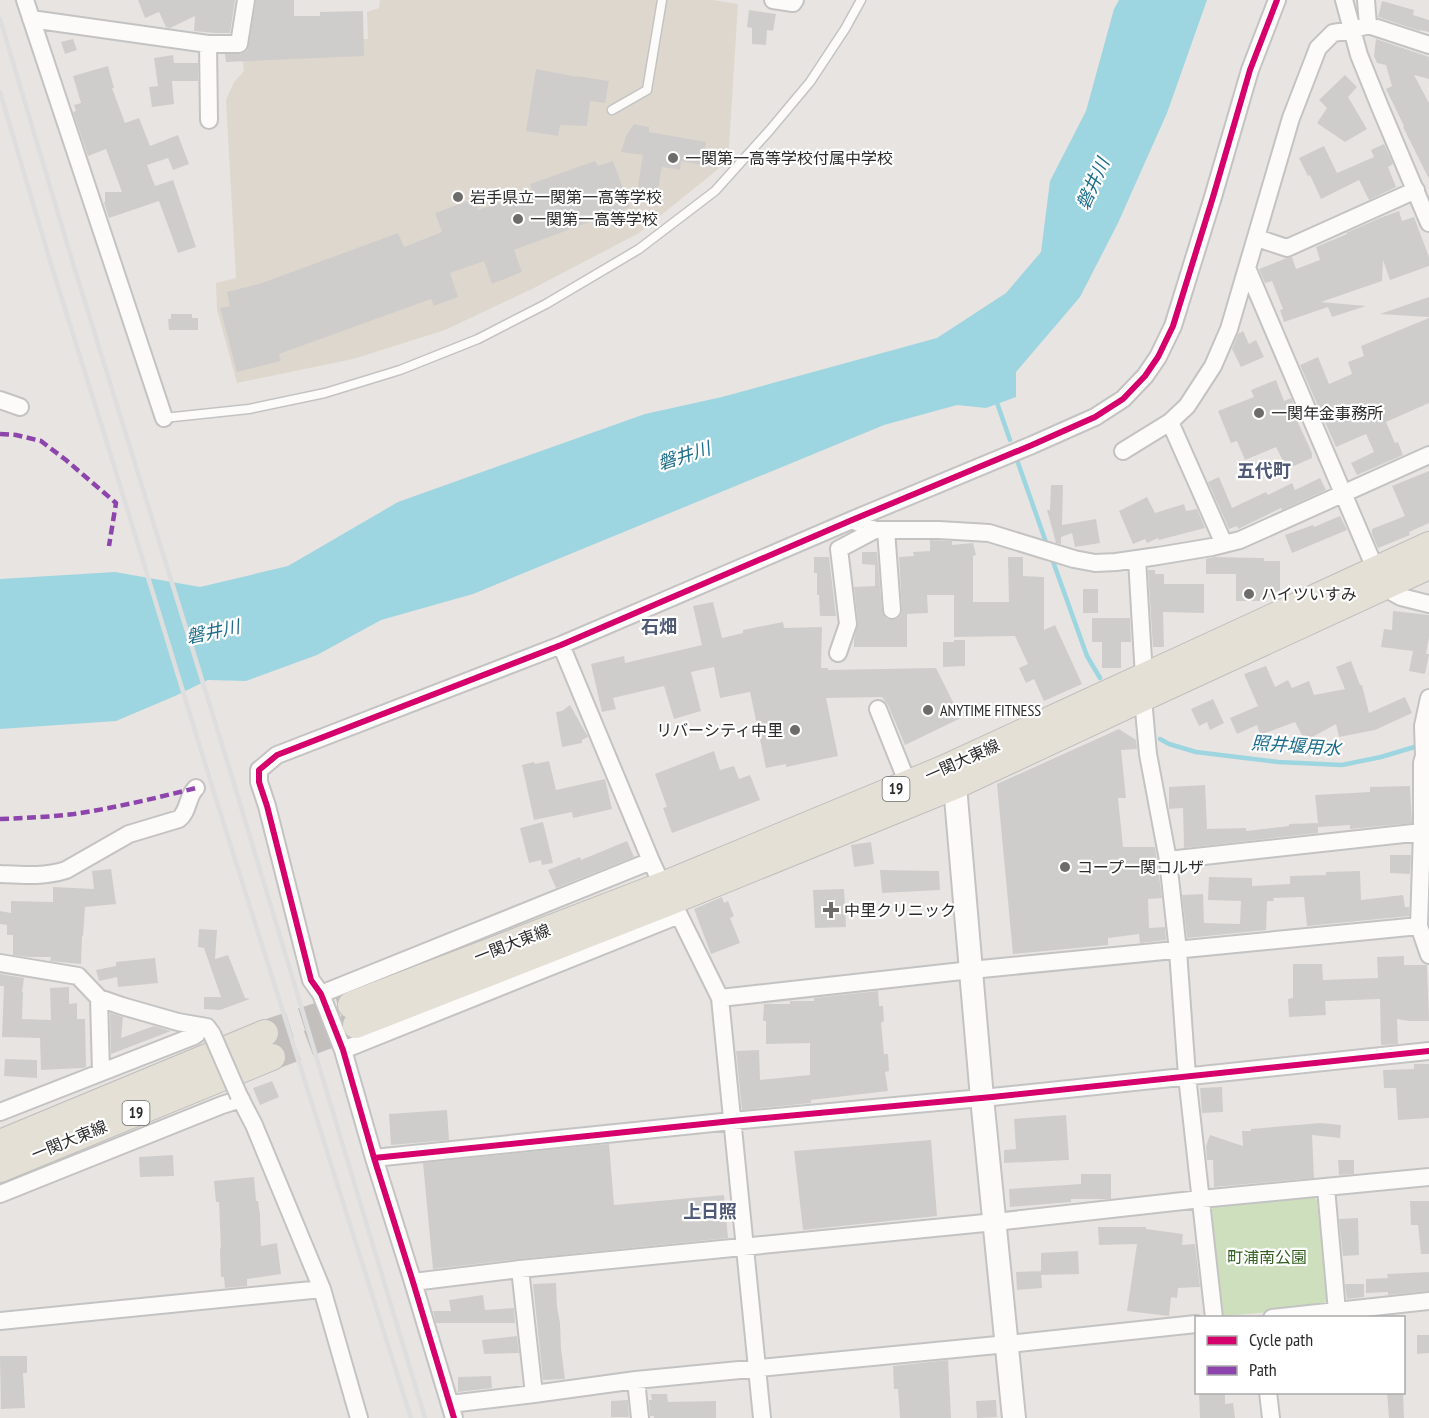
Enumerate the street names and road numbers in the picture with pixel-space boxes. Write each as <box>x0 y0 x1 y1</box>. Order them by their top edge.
street label: 一関大東線 <box>921 735 1003 785</box>
road number: 19 <box>882 777 910 801</box>
street label: 一関大東線 <box>471 919 553 967</box>
road number: 19 <box>122 1101 150 1125</box>
street label: 一関大東線 <box>28 1116 110 1164</box>

